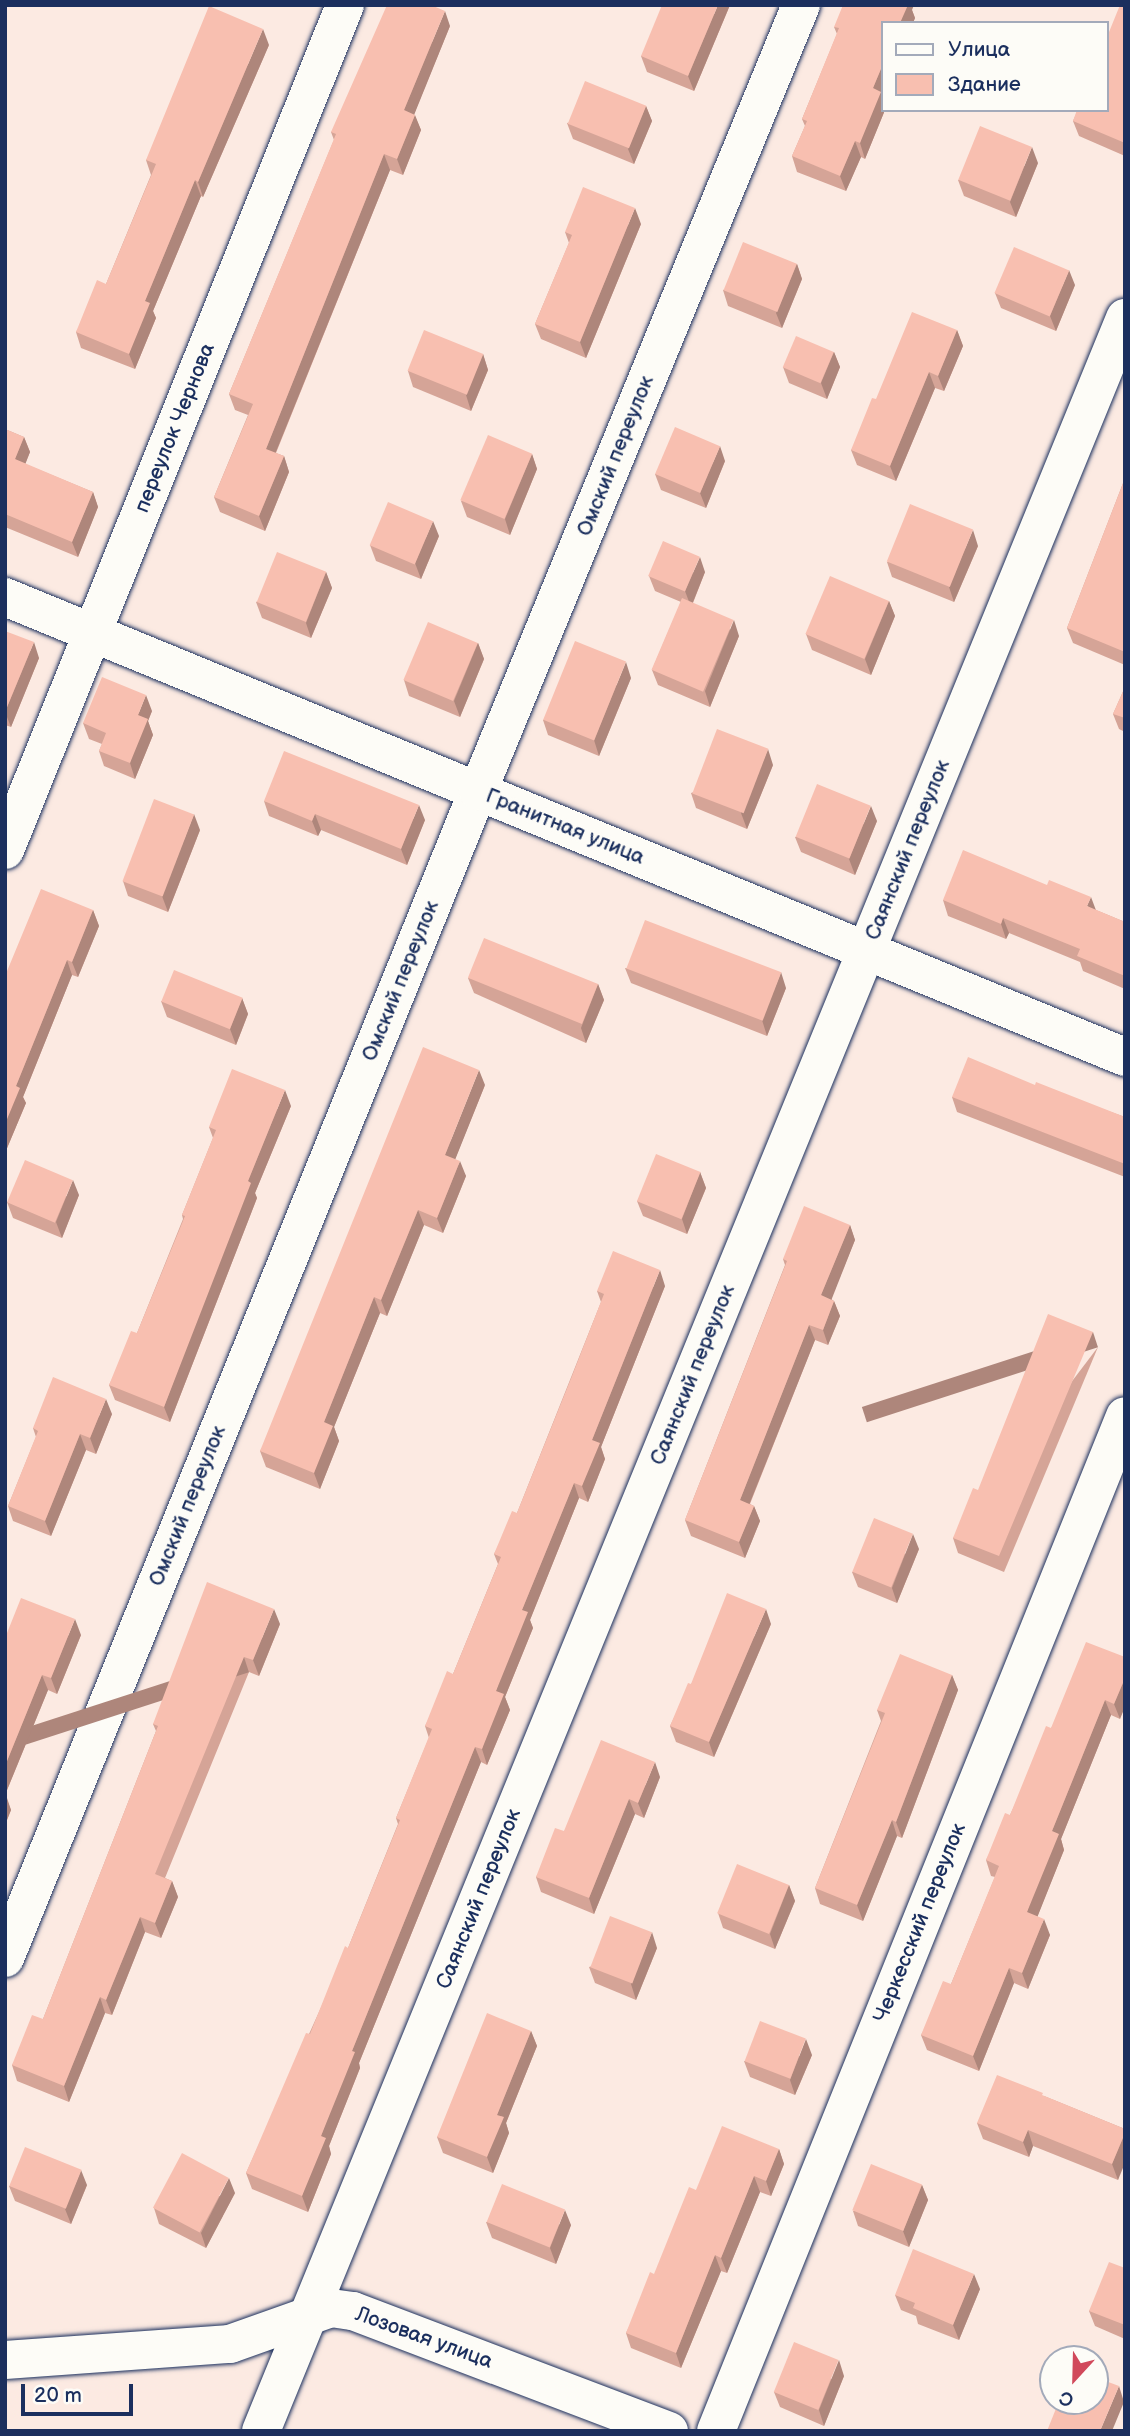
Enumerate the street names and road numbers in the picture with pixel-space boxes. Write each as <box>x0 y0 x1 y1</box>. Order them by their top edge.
street label: переулок Чернова <box>129 340 221 516</box>
street label: Омский переулок <box>572 372 660 540</box>
street label: Саянский переулок <box>860 756 956 944</box>
street label: Гранитная улица <box>482 784 648 870</box>
street label: Омский переулок <box>357 897 445 1065</box>
street label: Саянский переулок <box>645 1281 741 1469</box>
street label: Омский переулок <box>144 1422 232 1590</box>
street label: Саянский переулок <box>431 1805 527 1993</box>
street label: Черкесский переулок <box>868 1820 972 2026</box>
street label: Лозовая улица <box>352 2302 496 2374</box>

